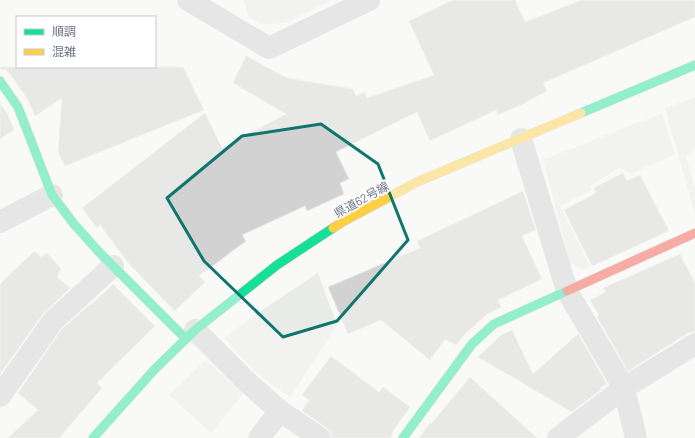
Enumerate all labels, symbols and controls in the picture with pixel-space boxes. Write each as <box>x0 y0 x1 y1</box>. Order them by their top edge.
legend <box>16 16 156 68</box>
text: 順調 <box>52 24 76 38</box>
text: 混雑 <box>52 44 76 58</box>
street label: 県道62号線 <box>331 178 391 220</box>

